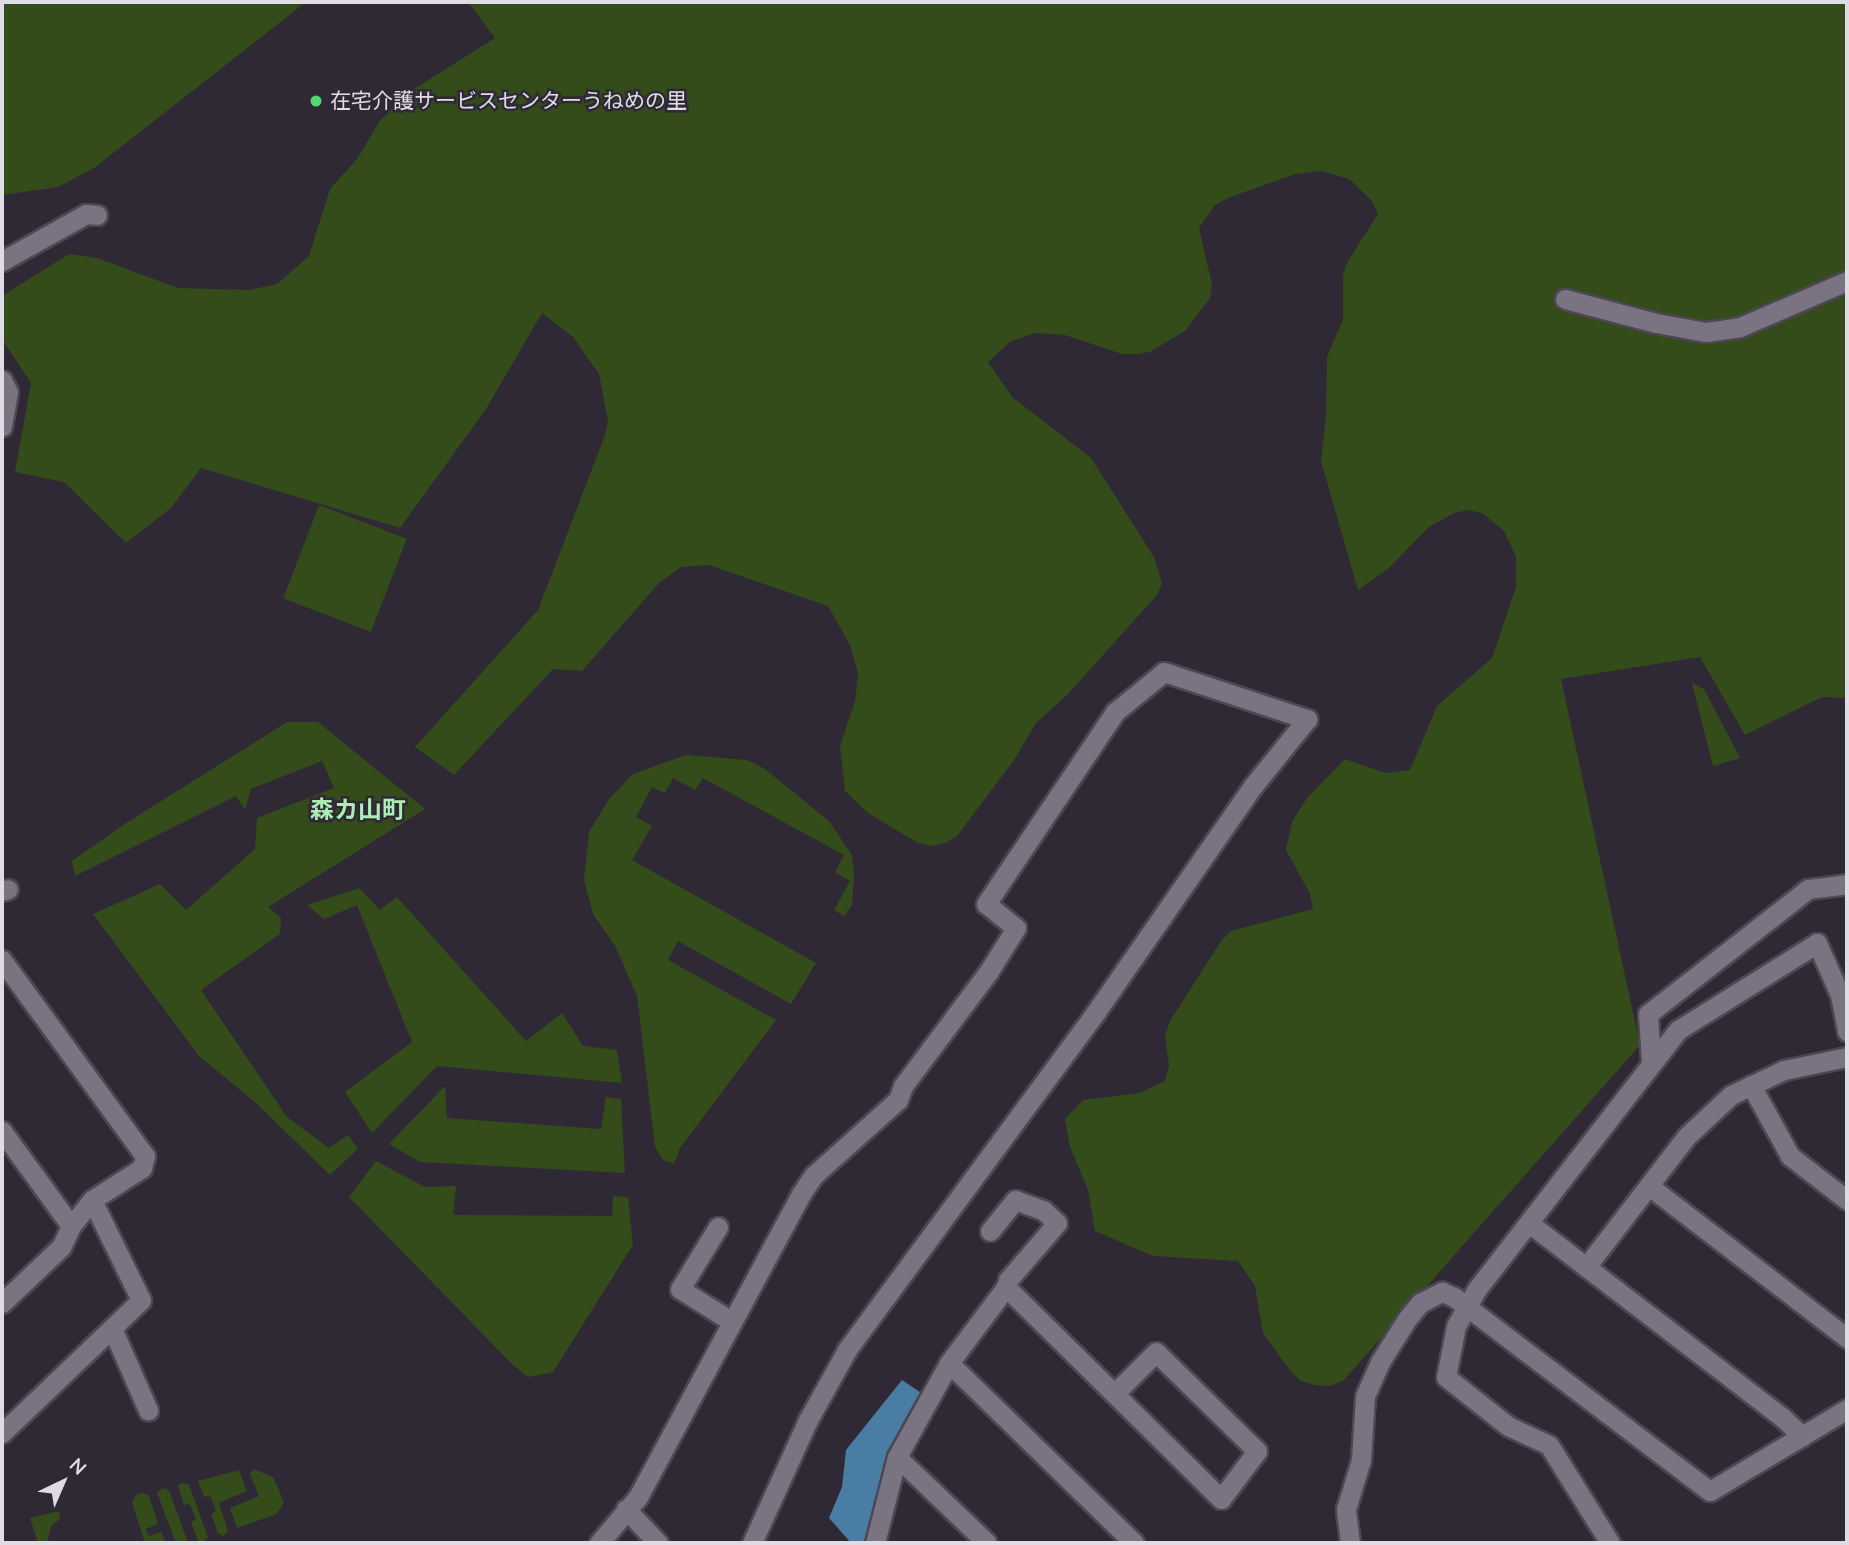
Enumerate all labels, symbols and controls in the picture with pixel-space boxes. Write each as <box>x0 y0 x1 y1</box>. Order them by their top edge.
place label: 在宅介護サービスセンターうねめの里 <box>330 88 687 114</box>
marker: 在宅介護サービスセンターうねめの里 <box>308 93 324 109</box>
district label: 森カ山町 <box>310 797 406 825</box>
north arrow <box>28 1447 98 1517</box>
text: N <box>63 1453 92 1481</box>

